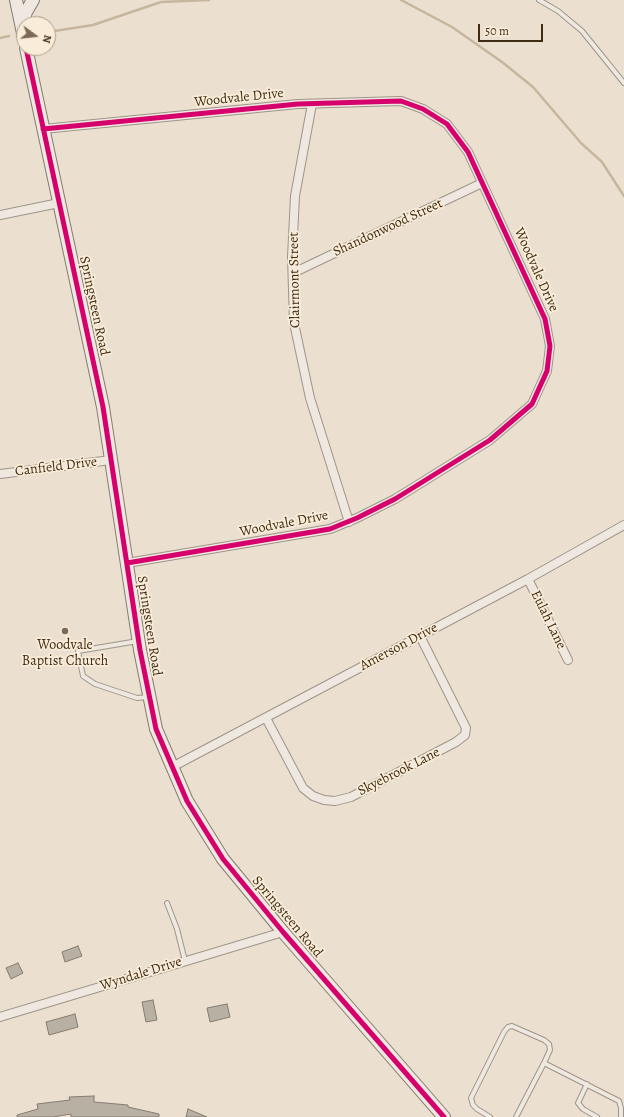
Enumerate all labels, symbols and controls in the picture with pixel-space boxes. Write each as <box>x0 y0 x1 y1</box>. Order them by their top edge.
north arrow <box>16 16 56 56</box>
scale bar <box>480 16 545 42</box>
text: 50 m <box>485 23 509 39</box>
text: N <box>39 33 55 45</box>
street label: Woodvale Drive <box>193 85 285 111</box>
street label: Shandonwood Street <box>330 195 446 261</box>
street label: Woodvale Drive <box>510 226 562 314</box>
street label: Clairmont Street <box>286 232 304 328</box>
street label: Springsteen Road <box>75 255 113 357</box>
street label: Canfield Drive <box>14 454 98 480</box>
street label: Woodvale Drive <box>238 507 330 541</box>
street label: Springsteen Road <box>133 575 165 677</box>
street label: Eulah Lane <box>527 588 569 652</box>
street label: Amerson Drive <box>357 619 441 675</box>
marker: Woodvale Baptist Church <box>60 626 70 636</box>
place label: Woodvale Baptist Church <box>22 638 108 670</box>
street label: Skyebrook Lane <box>355 744 443 800</box>
street label: Springsteen Road <box>248 873 326 961</box>
street label: Wyndale Drive <box>98 954 184 994</box>

